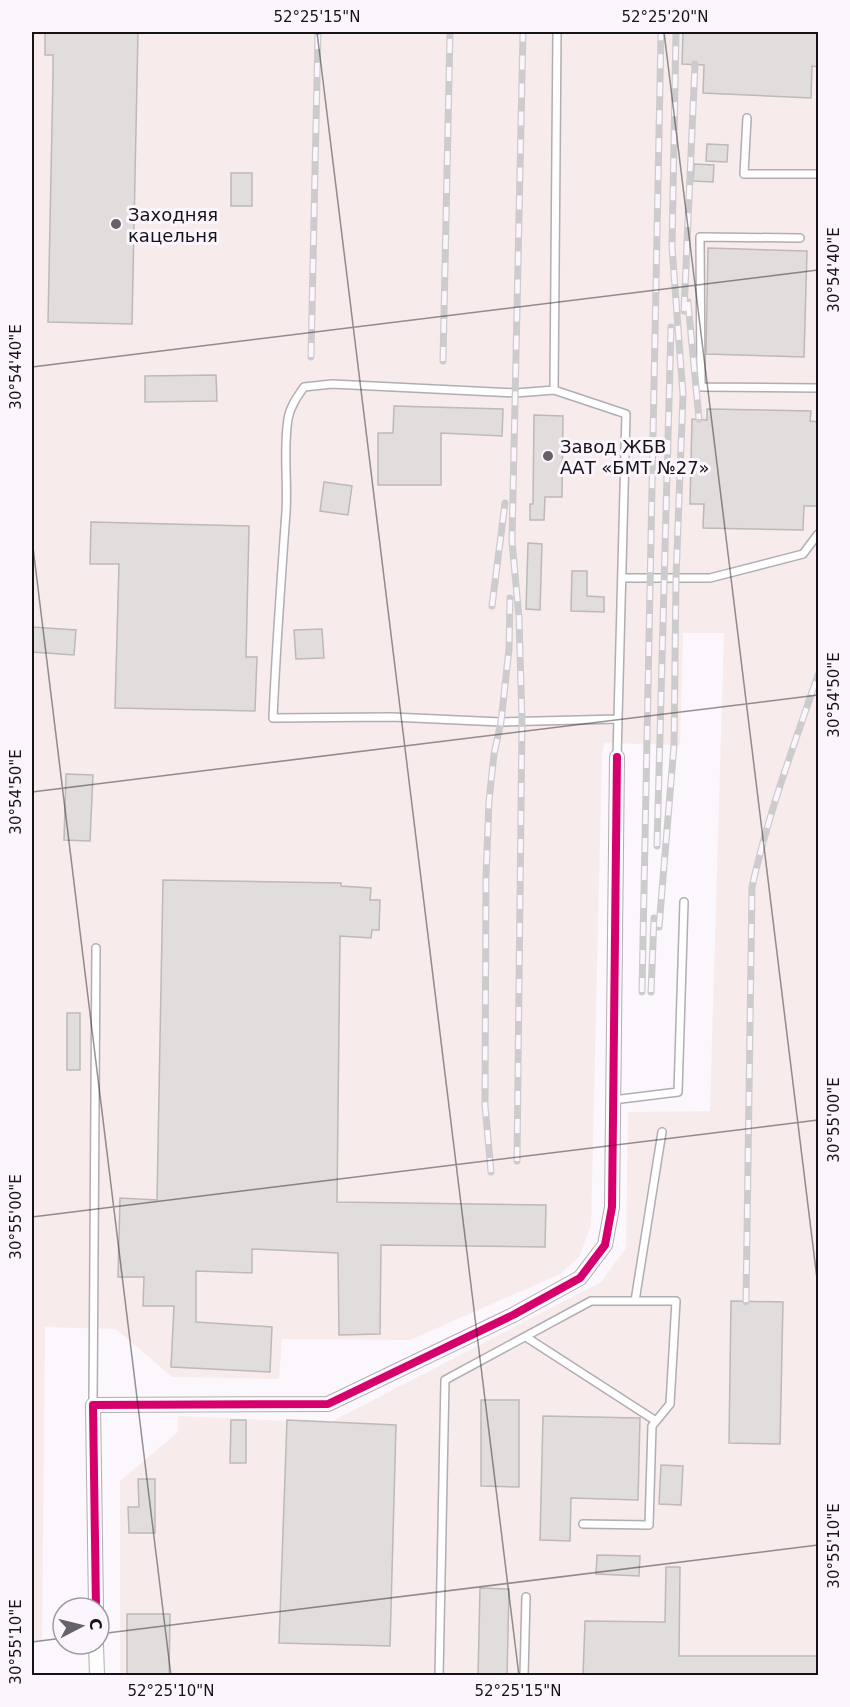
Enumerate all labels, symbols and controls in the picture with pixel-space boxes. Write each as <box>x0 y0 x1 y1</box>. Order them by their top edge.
text: 52°25'15"N <box>273 8 361 26</box>
text: 52°25'20"N <box>621 8 709 26</box>
place label: Заходняя кацельня <box>128 204 218 246</box>
marker: Заходняя кацельня <box>109 217 123 231</box>
text: 30°54'40"E <box>825 227 843 313</box>
text: 30°54'40"E <box>7 324 25 410</box>
place label: Завод ЖБВ ААТ «БМТ №27» <box>560 436 710 478</box>
marker: Завод ЖБВ ААТ «БМТ №27» <box>541 449 555 463</box>
text: 30°54'50"E <box>825 652 843 738</box>
text: 30°54'50"E <box>7 749 25 835</box>
text: 30°55'00"E <box>825 1077 843 1163</box>
text: 30°55'00"E <box>7 1174 25 1260</box>
text: 30°55'10"E <box>825 1503 843 1589</box>
north arrow <box>51 1596 111 1656</box>
text: 30°55'10"E <box>7 1599 25 1685</box>
text: С <box>85 1617 106 1631</box>
text: 52°25'10"N <box>127 1682 215 1700</box>
text: 52°25'15"N <box>474 1682 562 1700</box>

